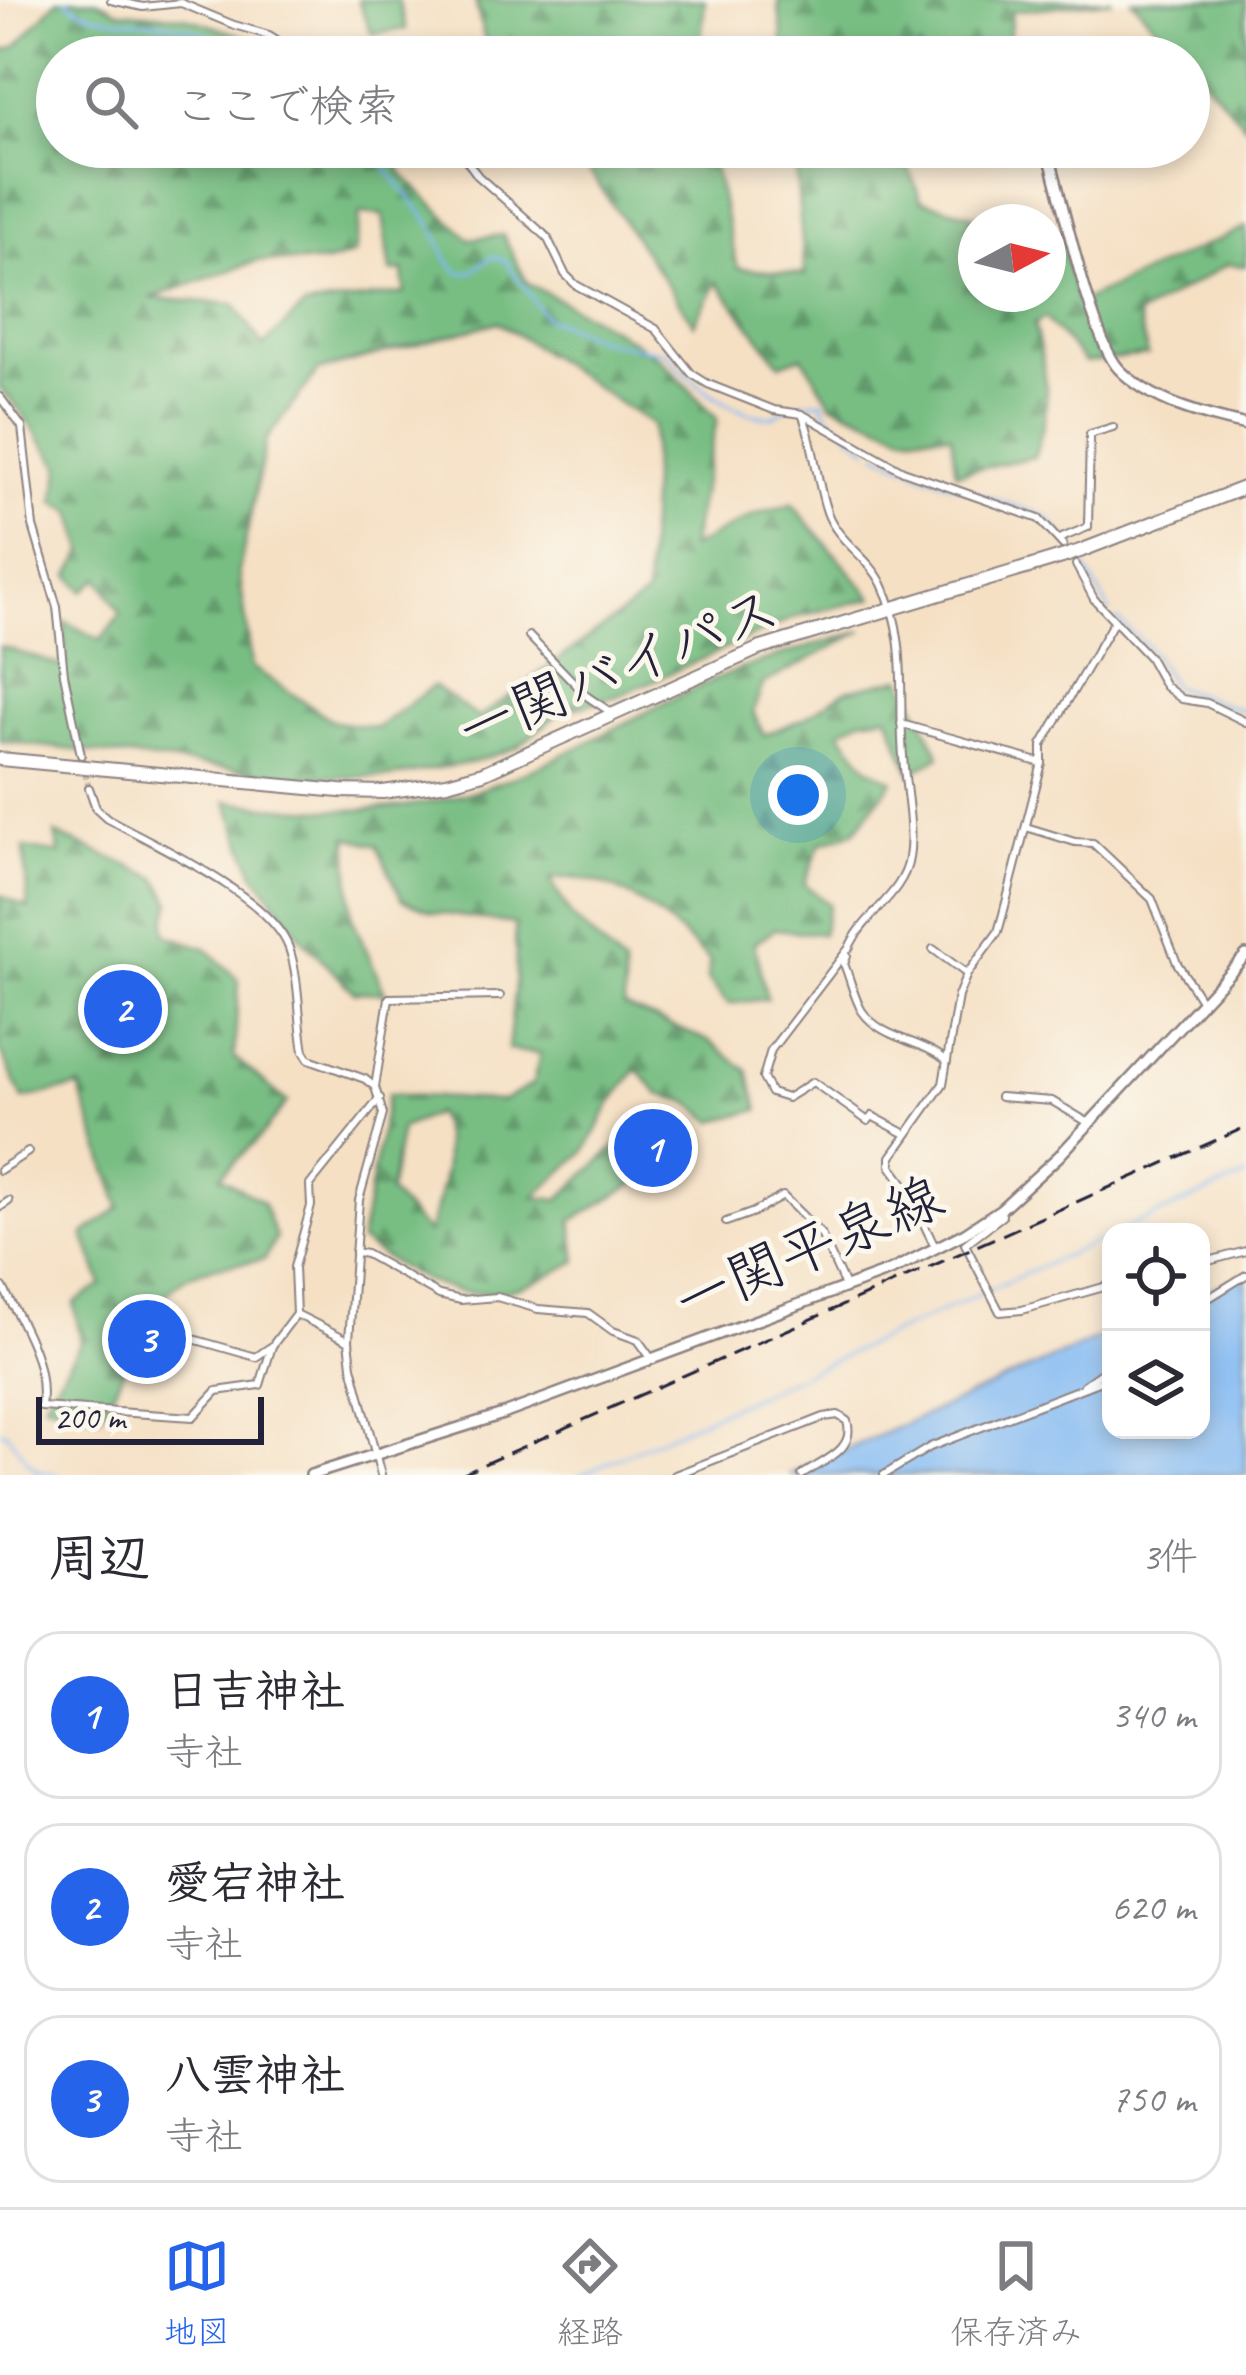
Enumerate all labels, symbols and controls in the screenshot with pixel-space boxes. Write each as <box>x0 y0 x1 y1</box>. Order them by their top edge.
search box <box>36 36 1210 168</box>
icon: search <box>78 69 144 135</box>
text: ここで検索 <box>174 78 399 135</box>
north arrow <box>958 204 1066 312</box>
street label: 一関バイパス <box>447 572 790 766</box>
your location <box>768 765 828 825</box>
pin: 2 <box>84 964 162 1054</box>
pin: 1 <box>614 1103 692 1193</box>
street label: 一関平泉線 <box>663 1160 954 1338</box>
map controls <box>1102 1223 1210 1439</box>
button: locate <box>1102 1223 1210 1331</box>
pin: 3 <box>108 1294 186 1384</box>
button: layers <box>1102 1331 1210 1439</box>
scale bar <box>36 1391 264 1444</box>
text: 200 m <box>54 1397 125 1439</box>
text: 周辺 <box>48 1526 150 1590</box>
text: 3件 <box>1141 1533 1198 1582</box>
text: 日吉神社 <box>165 1663 345 1720</box>
text: 1 <box>81 1691 99 1740</box>
text: 340 m <box>1111 1691 1195 1740</box>
text: 寺社 <box>165 1728 243 1777</box>
text: 愛宕神社 <box>165 1855 345 1912</box>
text: 2 <box>81 1883 99 1932</box>
text: 620 m <box>1111 1883 1195 1932</box>
text: 寺社 <box>165 1920 243 1969</box>
text: 八雲神社 <box>165 2047 345 2104</box>
text: 3 <box>81 2075 99 2124</box>
text: 750 m <box>1111 2075 1195 2124</box>
text: 寺社 <box>165 2112 243 2161</box>
tab: 地図 <box>164 2233 230 2353</box>
tab: 経路 <box>557 2233 623 2353</box>
tab: 保存済み <box>950 2233 1082 2353</box>

